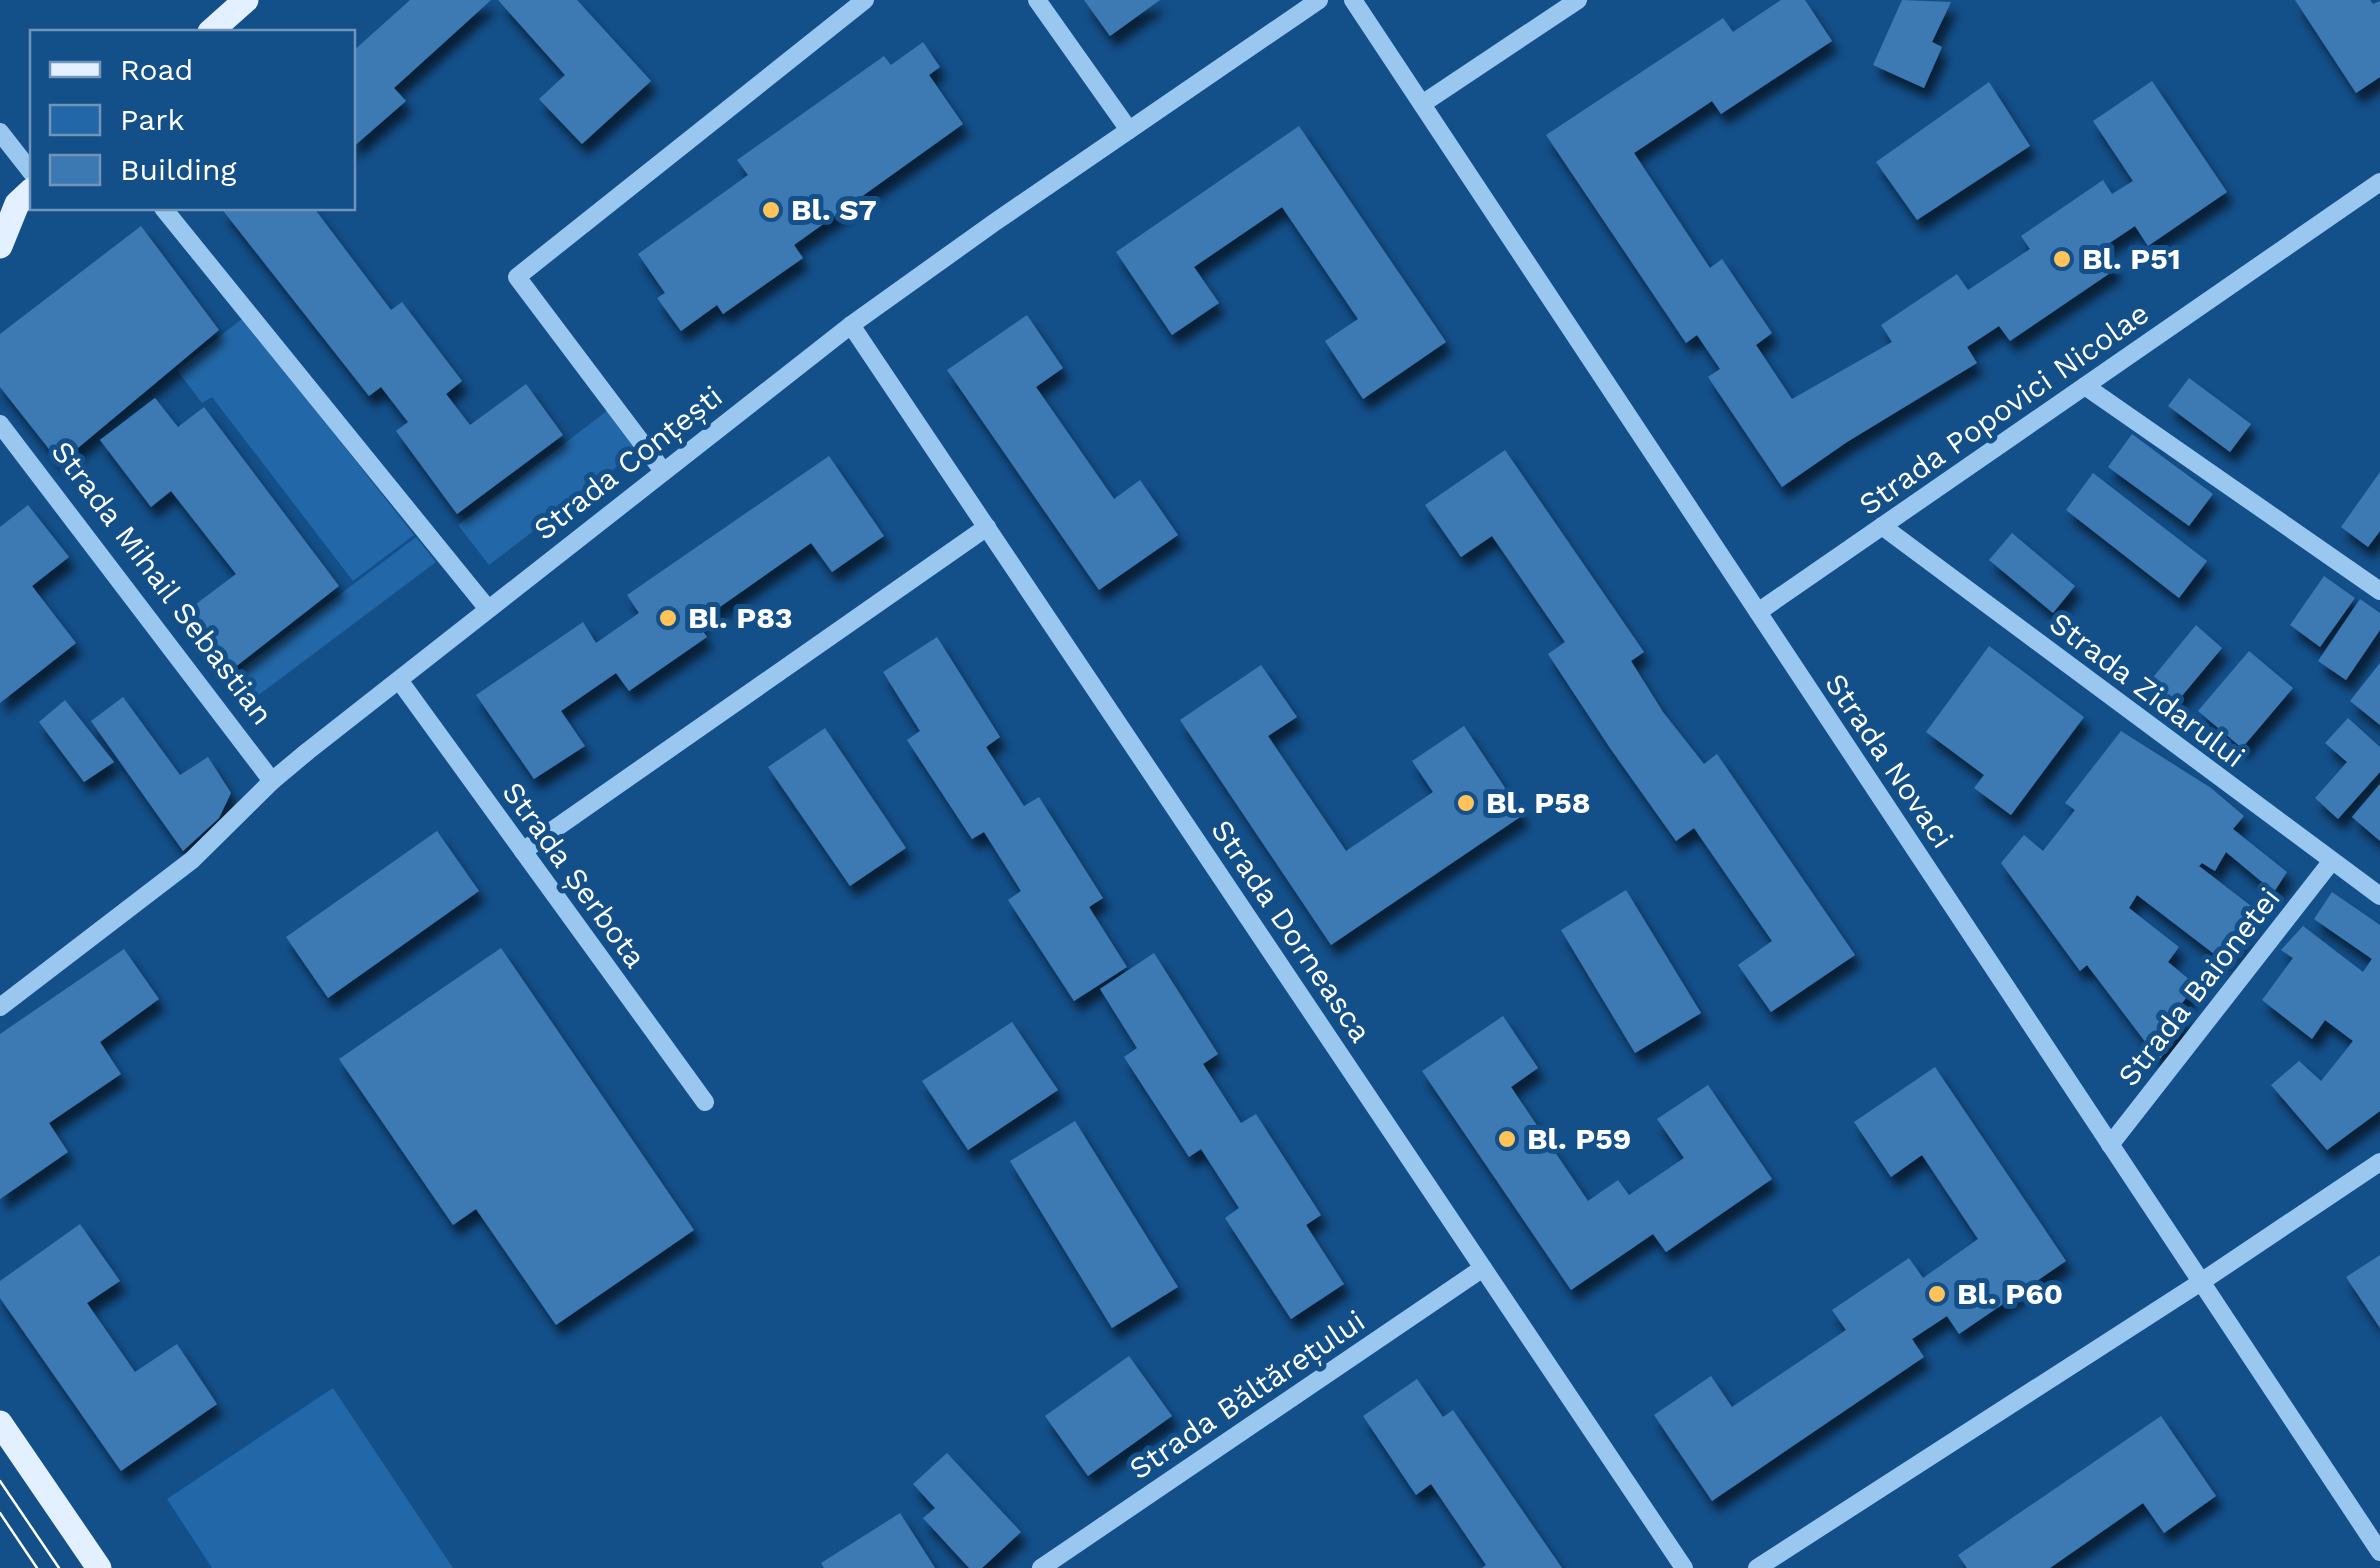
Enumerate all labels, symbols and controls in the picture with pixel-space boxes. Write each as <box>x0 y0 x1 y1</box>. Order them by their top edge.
legend <box>30 30 355 210</box>
text: Road <box>120 52 193 87</box>
text: Park <box>120 102 185 137</box>
text: Building <box>120 152 237 187</box>
place label: Bl. S7 <box>791 192 877 227</box>
marker: Bl. S7 <box>760 199 782 221</box>
place label: Bl. P51 <box>2082 241 2181 276</box>
marker: Bl. P51 <box>2051 248 2073 270</box>
street label: Strada Popovici Nicolae <box>1852 295 2155 522</box>
street label: Strada Conțești <box>527 378 729 547</box>
street label: Strada Mihail Sebastian <box>44 434 280 731</box>
place label: Bl. P83 <box>688 600 793 635</box>
street label: Strada Zidarului <box>2043 605 2252 774</box>
marker: Bl. P83 <box>657 607 679 629</box>
street label: Strada Novaci <box>1818 667 1961 855</box>
street label: Strada Șerbota <box>495 775 653 974</box>
place label: Bl. P58 <box>1486 785 1591 820</box>
marker: Bl. P58 <box>1455 792 1477 814</box>
street label: Strada Dorneasca <box>1204 813 1379 1048</box>
street label: Strada Baionetei <box>2110 881 2287 1093</box>
place label: Bl. P59 <box>1527 1121 1631 1156</box>
marker: Bl. P59 <box>1496 1128 1518 1150</box>
place label: Bl. P60 <box>1957 1276 2063 1311</box>
marker: Bl. P60 <box>1926 1283 1948 1305</box>
street label: Strada Băltărețului <box>1123 1303 1371 1486</box>

